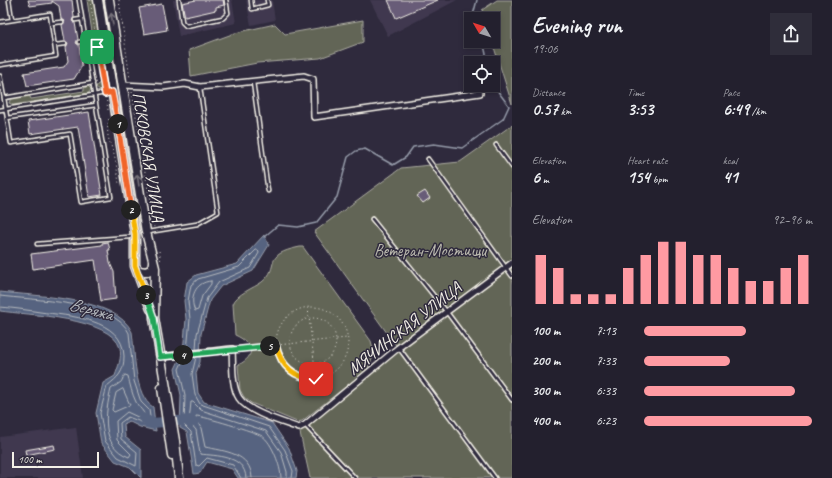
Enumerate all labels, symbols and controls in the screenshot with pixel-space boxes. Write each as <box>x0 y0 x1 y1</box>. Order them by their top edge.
north arrow <box>464 12 500 48</box>
map controls <box>464 12 500 92</box>
text: Evening run <box>532 12 622 40</box>
one-way arrow <box>108 13 116 26</box>
button: share <box>770 13 812 55</box>
pin <box>80 30 114 64</box>
icon: arrive <box>86 36 108 58</box>
text: 19:06 <box>532 41 558 57</box>
button: locate <box>464 56 500 92</box>
text: Distance <box>532 85 565 99</box>
text: Time <box>627 85 644 99</box>
text: Pace <box>723 85 740 99</box>
street label: ПСКОВСКАЯ УЛИЦА <box>128 91 169 224</box>
text: 0.57 <box>532 99 558 120</box>
text: 3:53 <box>627 99 653 120</box>
text: 6:49 <box>723 99 749 120</box>
text: km <box>558 104 571 118</box>
text: /km <box>749 104 766 118</box>
pin: 1 <box>108 114 128 134</box>
text: 1 <box>116 117 120 131</box>
text: Elevation <box>532 153 566 167</box>
text: Heart rate <box>627 153 667 167</box>
text: kcal <box>723 153 737 167</box>
text: 6 <box>532 167 540 188</box>
text: 154 <box>627 167 650 188</box>
text: 41 <box>723 167 738 188</box>
text: m <box>540 172 549 186</box>
text: bpm <box>650 172 668 186</box>
one-way arrow <box>134 174 142 187</box>
pin: 2 <box>121 200 141 220</box>
text: 2 <box>129 203 133 217</box>
text: Elevation <box>532 212 572 228</box>
text: 92–96 m <box>772 212 812 228</box>
park label: Ветеран-Мостищи <box>374 240 488 261</box>
street label: МЯЧИНСКАЯ УЛИЦА <box>343 277 466 379</box>
pin: 3 <box>136 285 156 305</box>
text: 3 <box>144 288 148 302</box>
water label: Веряжа <box>67 293 118 326</box>
text: 100 m <box>532 323 560 339</box>
text: 7:13 <box>596 323 616 339</box>
pin: 5 <box>260 336 280 356</box>
text: 5 <box>268 339 272 353</box>
pin: 4 <box>173 345 193 365</box>
text: 4 <box>181 348 185 362</box>
text: 200 m <box>532 353 560 369</box>
text: 7:33 <box>596 353 616 369</box>
pin <box>299 362 333 396</box>
icon: check <box>305 368 327 390</box>
text: 300 m <box>532 383 560 399</box>
text: 6:33 <box>596 383 616 399</box>
text: 400 m <box>532 413 560 429</box>
text: 6:23 <box>596 413 616 429</box>
scale bar <box>12 450 99 469</box>
text: 100 m <box>18 452 42 466</box>

